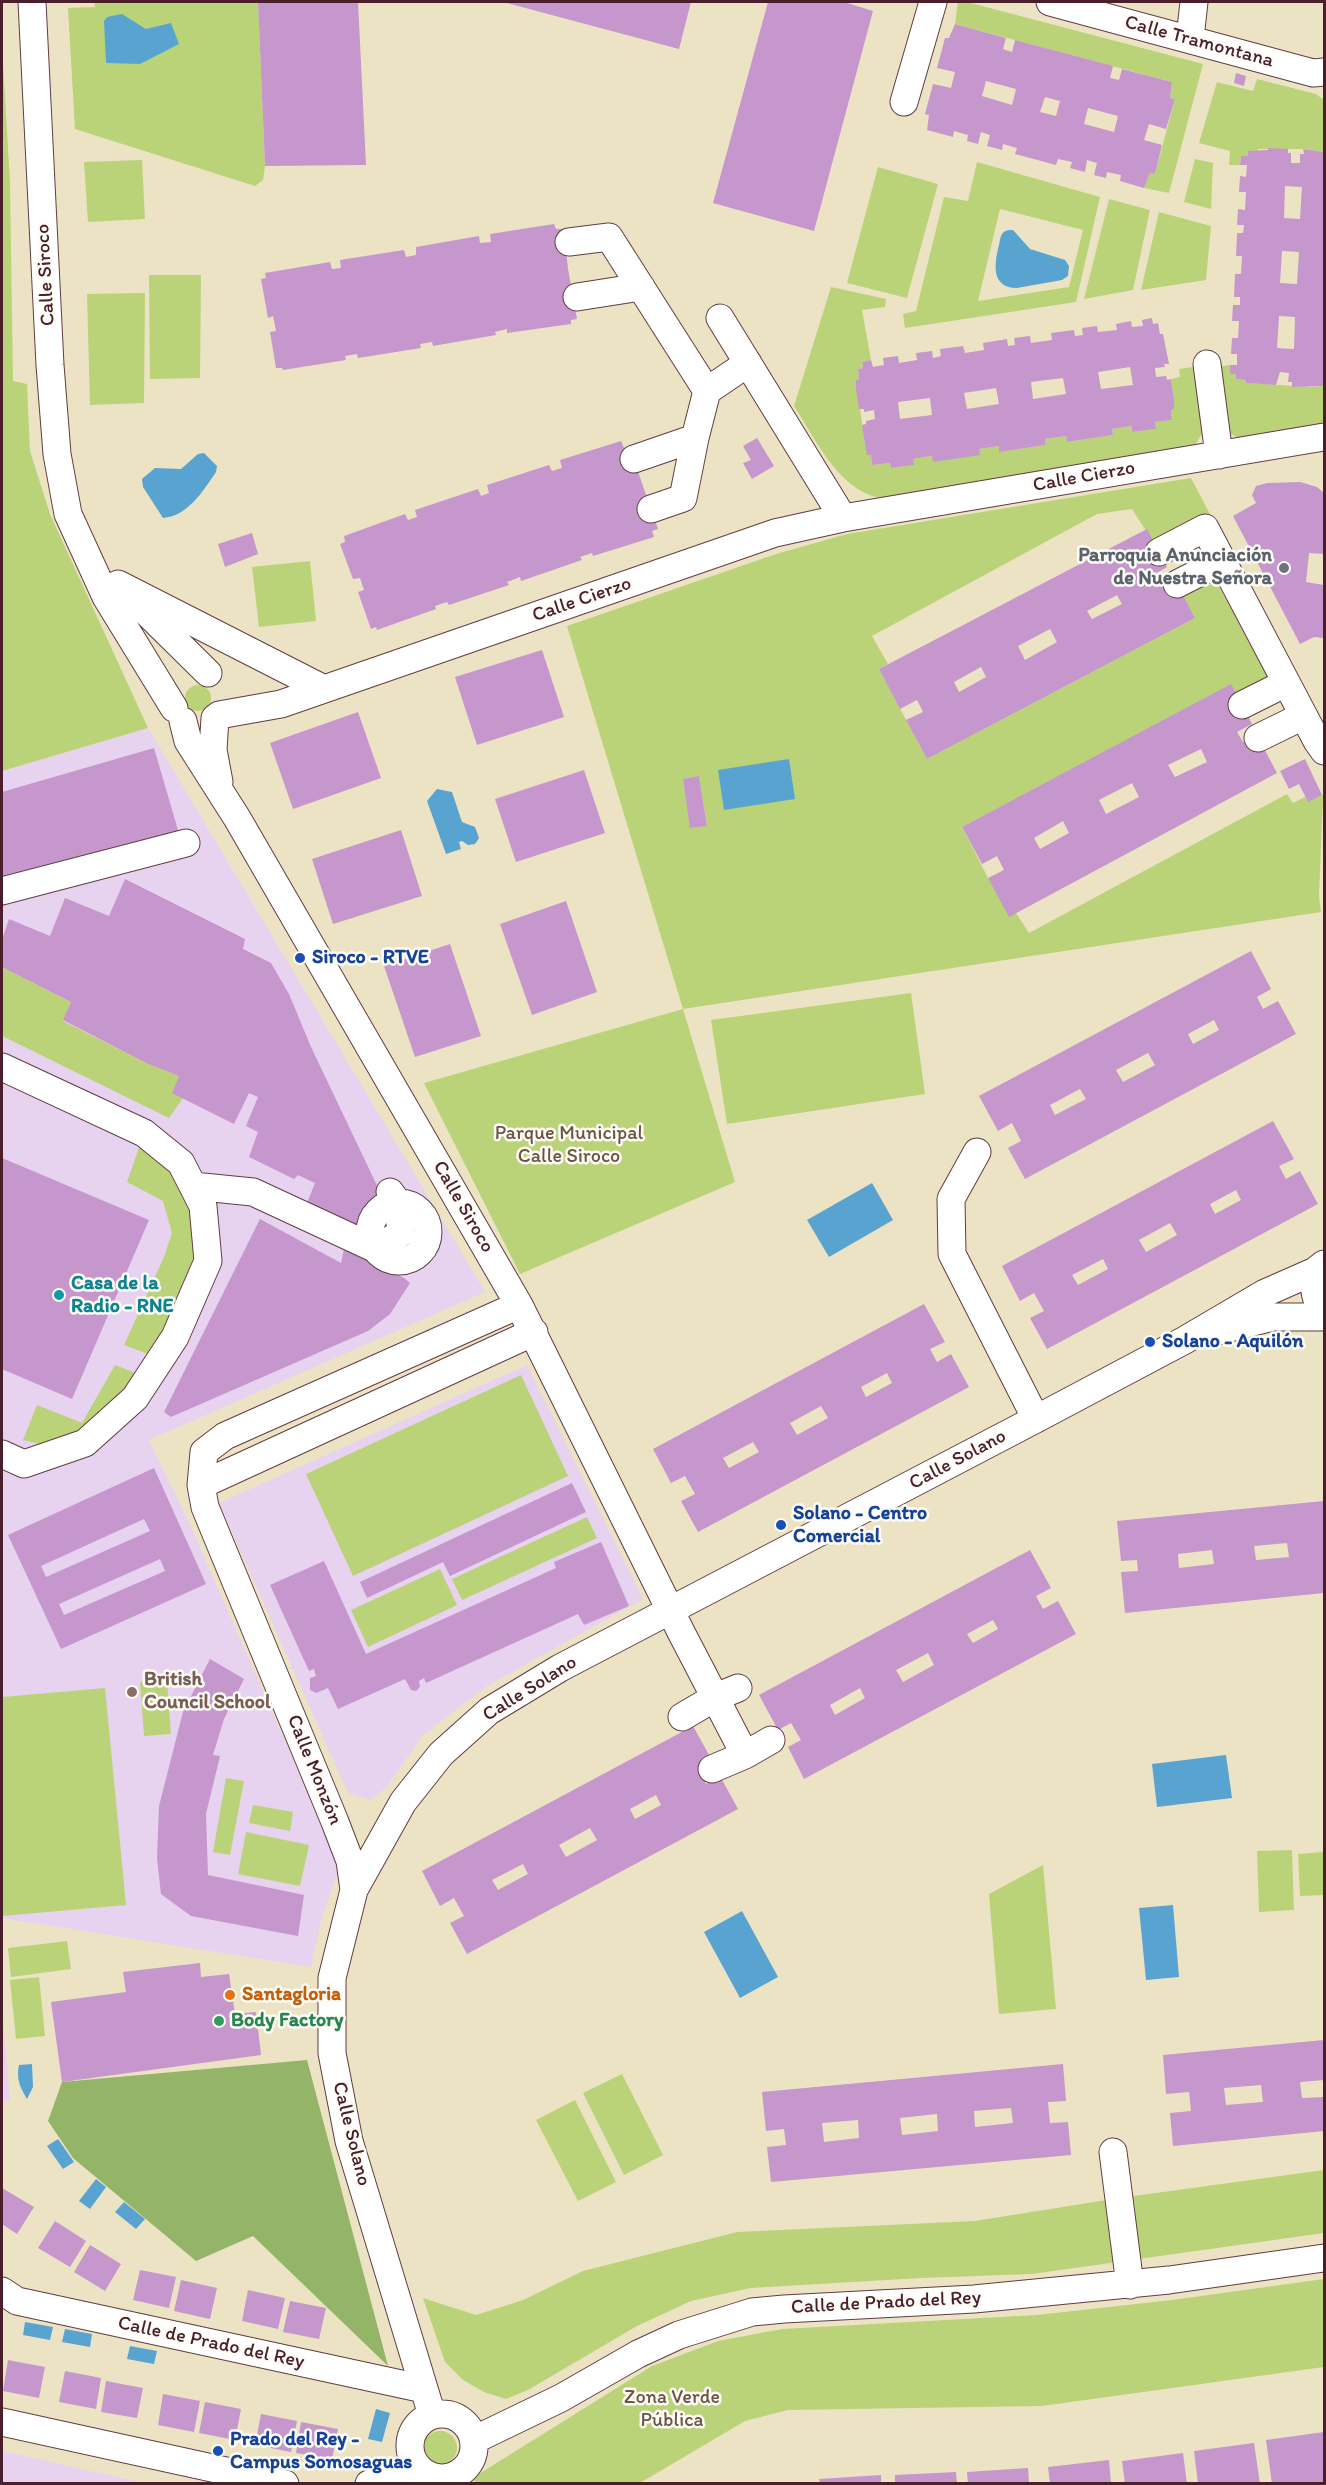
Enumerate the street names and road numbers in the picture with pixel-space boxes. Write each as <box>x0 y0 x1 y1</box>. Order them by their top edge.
street label: Calle Tramontana <box>1122 11 1276 73</box>
street label: Calle Siroco <box>31 223 61 327</box>
street label: Calle Cierzo <box>1031 456 1137 498</box>
street label: Calle Cierzo <box>529 572 635 628</box>
street label: Calle Siroco <box>427 1157 499 1257</box>
street label: Calle Solano <box>905 1424 1011 1496</box>
street label: Calle Solano <box>479 1651 581 1727</box>
street label: Calle Monzón <box>281 1711 347 1829</box>
street label: Calle Solano <box>326 2079 376 2189</box>
street label: Calle de Prado del Rey <box>790 2286 982 2320</box>
street label: Calle de Prado del Rey <box>115 2311 307 2375</box>

